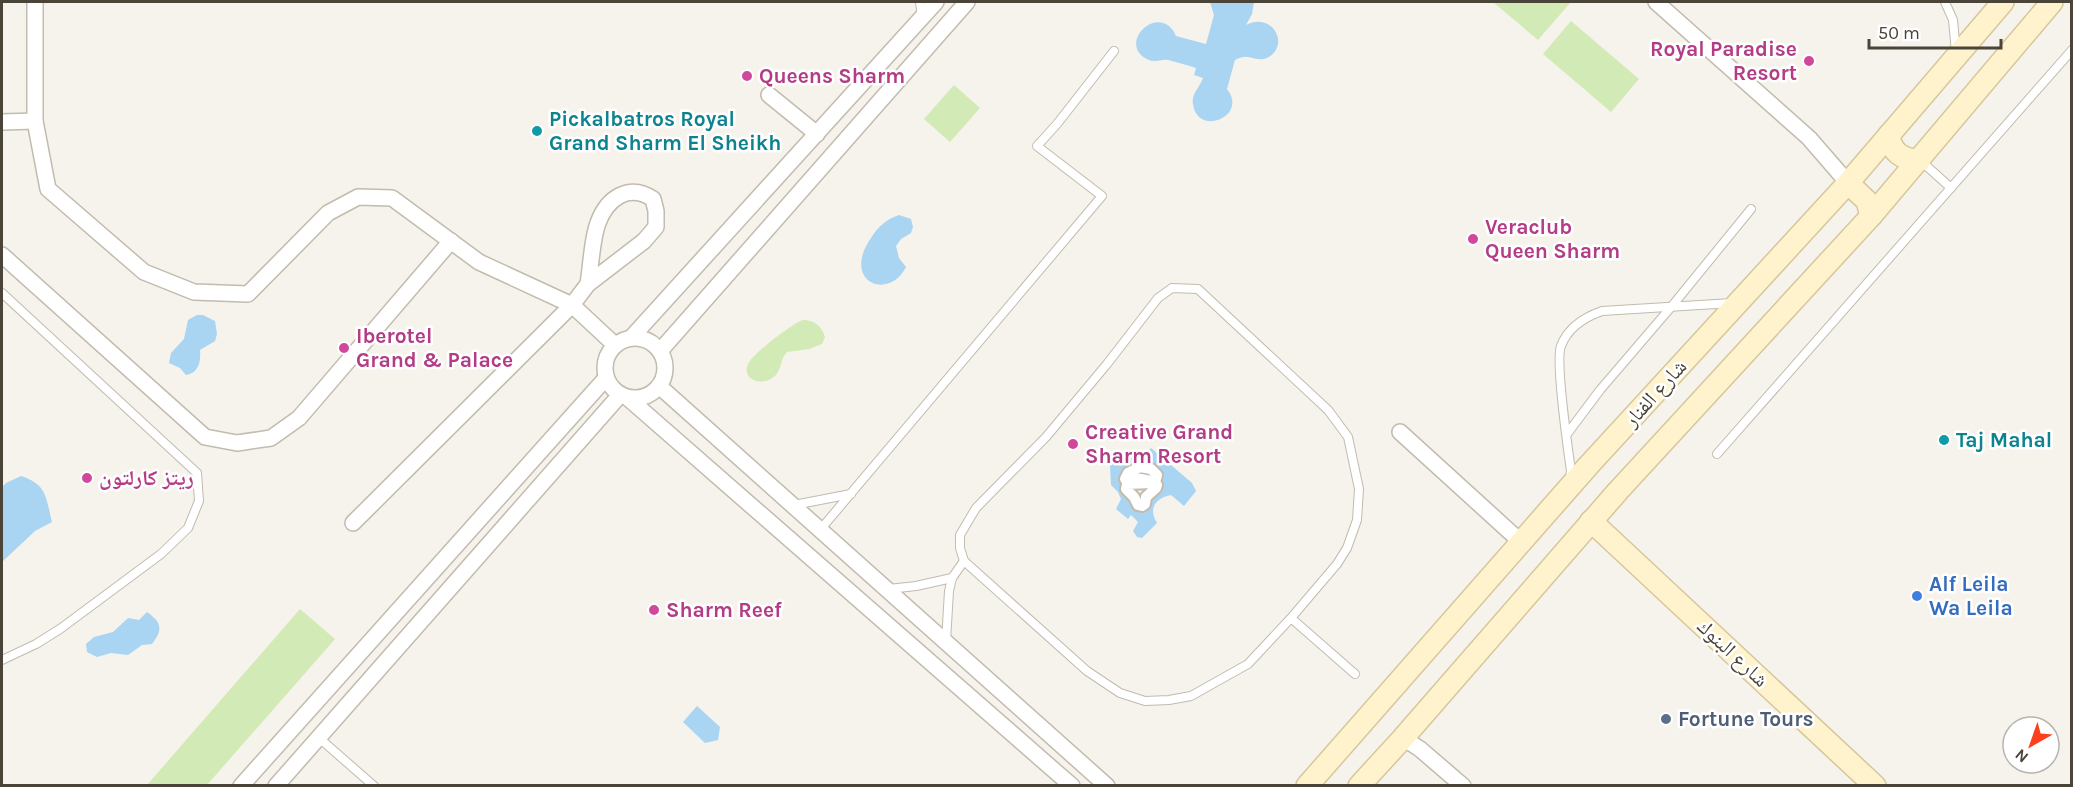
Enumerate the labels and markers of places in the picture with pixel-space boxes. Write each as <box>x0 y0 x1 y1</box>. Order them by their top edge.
place label: Royal Paradise Resort <box>1650 37 1797 85</box>
marker: Royal Paradise Resort <box>1802 54 1816 68</box>
place label: Queens Sharm <box>759 64 905 88</box>
marker: Queens Sharm <box>740 69 754 83</box>
place label: Pickalbatros Royal Grand Sharm El Sheikh <box>549 107 781 155</box>
marker: Pickalbatros Royal Grand Sharm El Sheikh <box>530 124 544 138</box>
place label: Veraclub Queen Sharm <box>1485 215 1620 263</box>
marker: Veraclub Queen Sharm <box>1466 232 1480 246</box>
place label: Iberotel Grand & Palace <box>356 324 513 372</box>
marker: Iberotel Grand & Palace <box>337 341 351 355</box>
place label: Creative Grand Sharm Resort <box>1085 420 1233 468</box>
place label: Taj Mahal <box>1956 428 2052 452</box>
marker: Taj Mahal <box>1937 433 1951 447</box>
marker: Creative Grand Sharm Resort <box>1066 437 1080 451</box>
place label: ريتز كارلتون <box>99 466 194 490</box>
marker: ريتز كارلتون <box>80 471 94 485</box>
place label: Alf Leila Wa Leila <box>1929 572 2013 620</box>
marker: Alf Leila Wa Leila <box>1910 589 1924 603</box>
place label: Sharm Reef <box>666 598 782 622</box>
marker: Sharm Reef <box>647 603 661 617</box>
place label: Fortune Tours <box>1678 707 1814 731</box>
marker: Fortune Tours <box>1659 712 1673 726</box>

